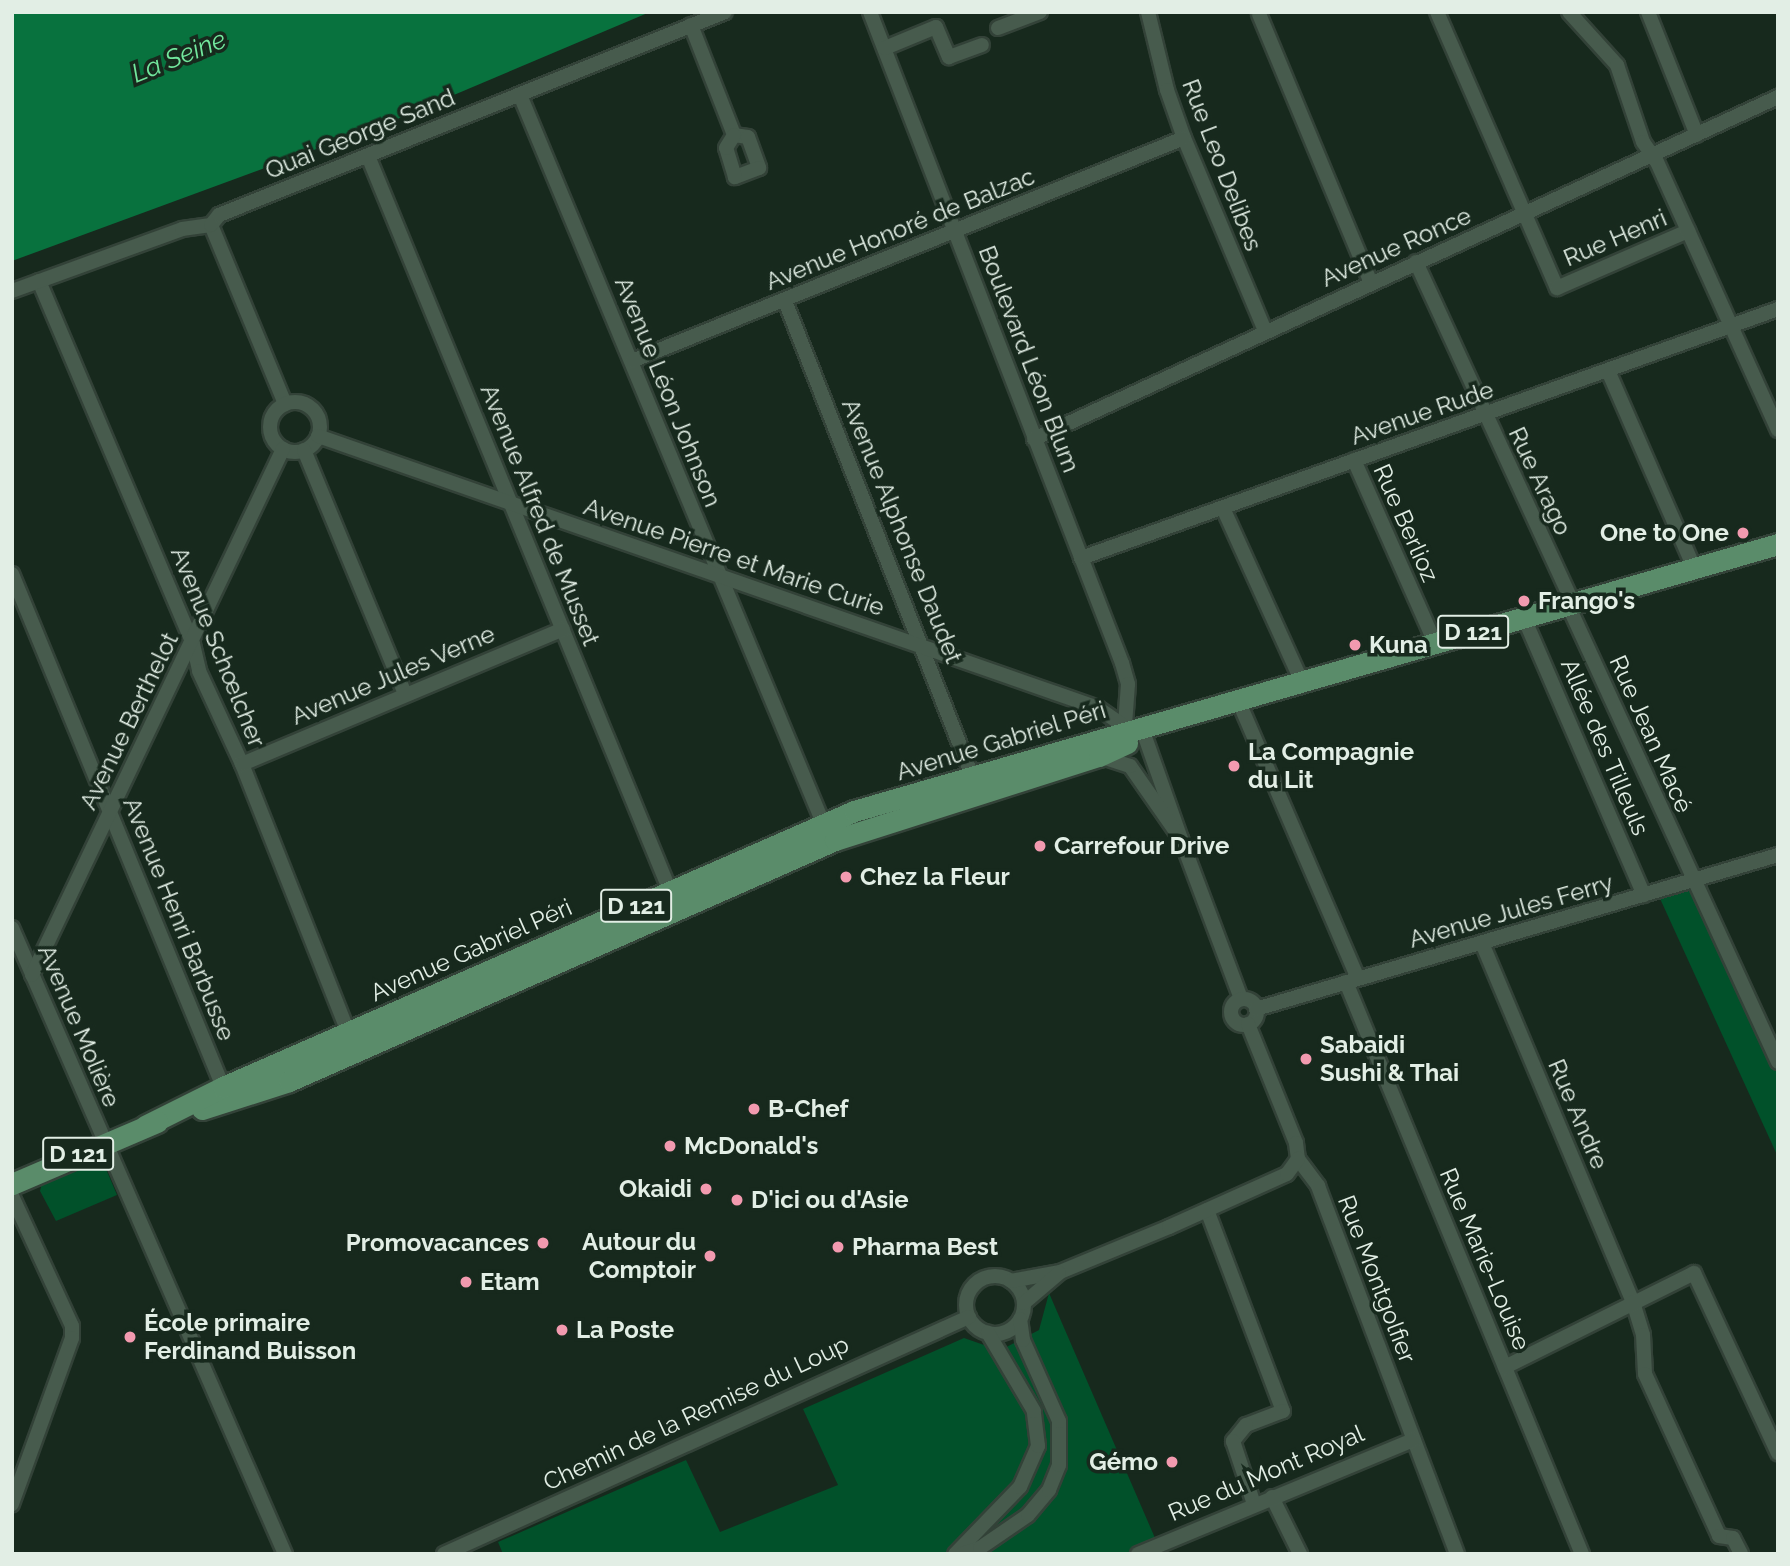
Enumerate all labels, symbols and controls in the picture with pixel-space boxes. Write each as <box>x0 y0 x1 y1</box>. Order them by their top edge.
water label: La Seine <box>127 24 231 90</box>
street label: Rue Leo Delibes <box>1176 75 1268 255</box>
street label: Quai George Sand <box>261 83 459 185</box>
street label: Avenue Honoré de Balzac <box>761 162 1039 296</box>
street label: Avenue Ronce <box>1317 201 1475 293</box>
street label: Rue Henri <box>1559 203 1671 273</box>
street label: Boulevard Léon Blum <box>972 242 1086 476</box>
street label: Avenue Léon Johnson <box>609 273 727 511</box>
street label: Avenue Rude <box>1347 375 1497 451</box>
street label: Avenue Alfred de Musset <box>474 380 606 650</box>
street label: Avenue Alphonse Daudet <box>836 394 968 668</box>
street label: Rue Arago <box>1502 422 1578 540</box>
street label: Rue Berlioz <box>1367 460 1445 586</box>
street label: Avenue Pierre et Marie Curie <box>580 492 888 622</box>
place label: One to One <box>1600 519 1729 547</box>
marker: One to One <box>1735 525 1751 541</box>
street label: Avenue Schœlcher <box>165 543 271 751</box>
place label: Frango's <box>1538 587 1635 615</box>
marker: Frango's <box>1516 593 1532 609</box>
road number: D 121 <box>1436 612 1510 652</box>
street label: Avenue Jules Verne <box>286 619 500 731</box>
street label: Avenue Berthelot <box>74 628 184 814</box>
place label: Kuna <box>1369 631 1428 659</box>
marker: Kuna <box>1347 637 1363 653</box>
street label: Rue Jean Macé <box>1603 651 1699 817</box>
street label: Allée des Tilleuls <box>1555 654 1655 840</box>
street label: Avenue Gabriel Péri <box>892 695 1110 787</box>
place label: La Compagnie du Lit <box>1248 738 1414 794</box>
marker: La Compagnie du Lit <box>1226 758 1242 774</box>
street label: Avenue Henri Barbusse <box>117 793 241 1045</box>
place label: Carrefour Drive <box>1054 832 1230 860</box>
marker: Carrefour Drive <box>1032 838 1048 854</box>
place label: Chez la Fleur <box>860 863 1010 891</box>
street label: Avenue Jules Ferry <box>1405 868 1617 954</box>
marker: Chez la Fleur <box>838 869 854 885</box>
road number: D 121 <box>599 886 673 925</box>
street label: Avenue Gabriel Péri <box>365 892 577 1008</box>
street label: Avenue Molière <box>32 941 126 1111</box>
place label: Sabaidi Sushi & Thai <box>1320 1031 1460 1087</box>
marker: Sabaidi Sushi & Thai <box>1298 1051 1314 1067</box>
street label: Rue Andre <box>1542 1054 1614 1174</box>
place label: B-Chef <box>768 1095 848 1123</box>
marker: B-Chef <box>746 1101 762 1117</box>
place label: McDonald's <box>684 1132 818 1160</box>
road number: D 121 <box>41 1134 115 1174</box>
marker: McDonald's <box>662 1138 678 1154</box>
street label: Rue Marie-Louise <box>1434 1164 1536 1354</box>
place label: Okaidi <box>619 1175 692 1203</box>
marker: Okaidi <box>698 1181 714 1197</box>
place label: D'ici ou d'Asie <box>751 1186 909 1214</box>
street label: Rue Montgolfier <box>1332 1191 1422 1367</box>
marker: D'ici ou d'Asie <box>729 1192 745 1208</box>
place label: Autour du Comptoir <box>582 1228 696 1284</box>
place label: Promovacances <box>346 1229 529 1257</box>
place label: Pharma Best <box>852 1233 998 1261</box>
marker: Promovacances <box>535 1235 551 1251</box>
marker: Pharma Best <box>830 1239 846 1255</box>
marker: Autour du Comptoir <box>702 1248 718 1264</box>
place label: Etam <box>480 1268 540 1296</box>
marker: Etam <box>458 1274 474 1290</box>
place label: École primaire Ferdinand Buisson <box>144 1309 356 1365</box>
place label: La Poste <box>576 1316 674 1344</box>
marker: La Poste <box>554 1322 570 1338</box>
marker: École primaire Ferdinand Buisson <box>122 1329 138 1345</box>
street label: Chemin de la Remise du Loup <box>539 1329 853 1497</box>
street label: Rue du Mont Royal <box>1164 1419 1368 1527</box>
place label: Gémo <box>1089 1448 1158 1476</box>
marker: Gémo <box>1164 1454 1180 1470</box>

